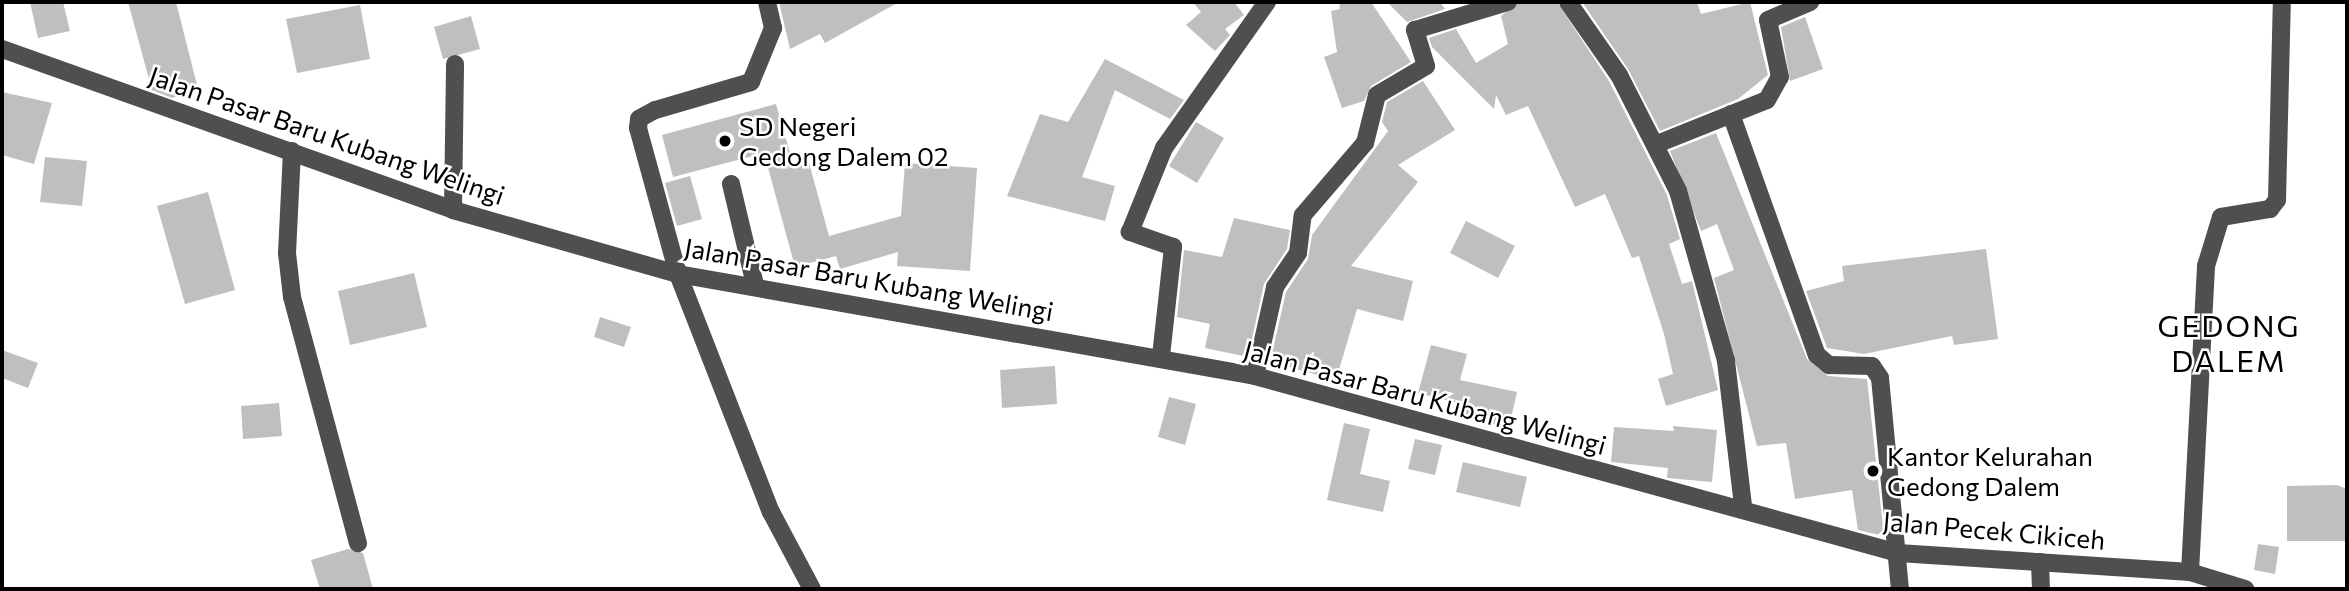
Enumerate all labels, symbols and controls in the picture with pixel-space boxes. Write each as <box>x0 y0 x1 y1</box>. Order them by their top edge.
street label: Jalan Pasar Baru Kubang Welingi <box>145 59 509 211</box>
place label: SD Negeri Gedong Dalem 02 <box>739 110 948 172</box>
marker: SD Negeri Gedong Dalem 02 <box>717 133 733 149</box>
street label: Jalan Pasar Baru Kubang Welingi <box>682 231 1056 327</box>
district label: GEDONG DALEM <box>2158 307 2300 378</box>
street label: Jalan Pasar Baru Kubang Welingi <box>1240 334 1610 460</box>
place label: Kantor Kelurahan Gedong Dalem <box>1887 440 2093 502</box>
marker: Kantor Kelurahan Gedong Dalem <box>1865 463 1881 479</box>
street label: Jalan Pecek Cikiceh <box>1881 505 2107 555</box>

